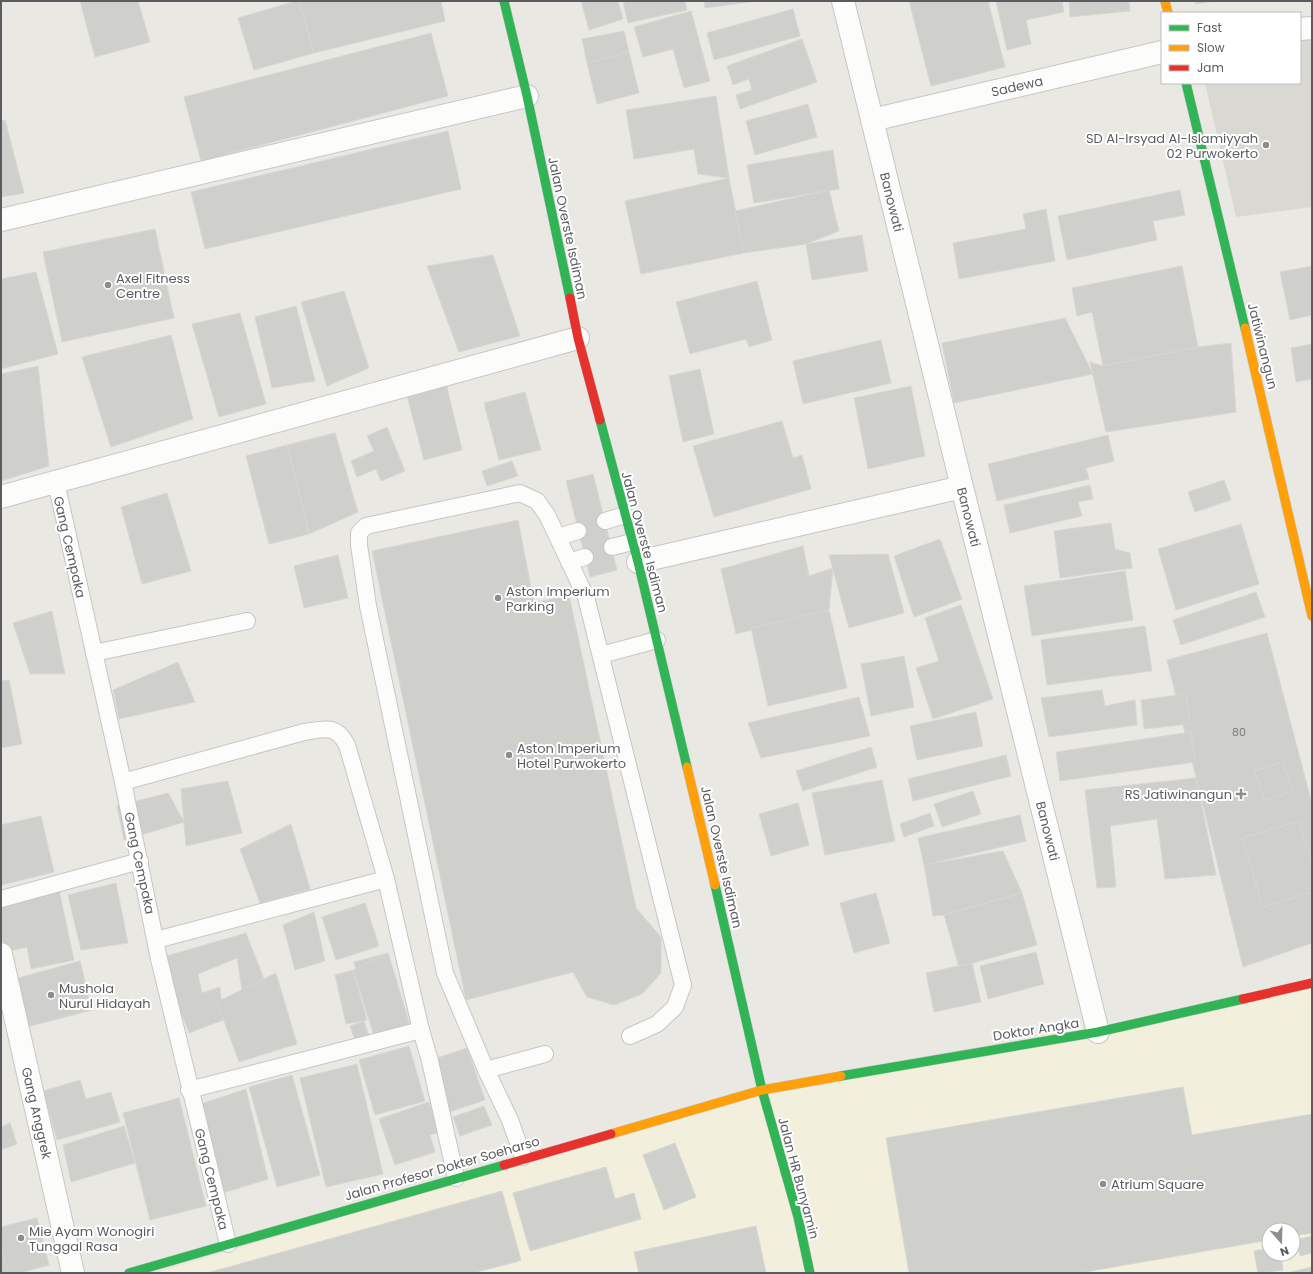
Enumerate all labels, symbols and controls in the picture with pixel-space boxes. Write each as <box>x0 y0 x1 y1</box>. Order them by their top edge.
legend <box>1161 12 1301 84</box>
text: Fast <box>1197 19 1222 36</box>
text: Slow <box>1197 39 1225 56</box>
text: Jam <box>1197 59 1224 76</box>
street label: Sadewa <box>989 71 1045 102</box>
place label: SD Al-Irsyad Al-Islamiyyah 02 Purwokerto <box>1086 129 1258 163</box>
marker: SD Al-Irsyad Al-Islamiyyah 02 Purwokerto <box>1261 140 1271 150</box>
street label: Jalan Overste Isdiman <box>543 155 592 301</box>
street label: Banowati <box>875 170 908 234</box>
place label: Axel Fitness Centre <box>116 269 190 303</box>
marker: Axel Fitness Centre <box>103 280 113 290</box>
street label: Jatiwinangun <box>1243 301 1282 391</box>
street label: Jalan Overste Isdiman <box>617 469 673 615</box>
street label: Banowati <box>952 485 985 549</box>
street label: Gang Cempaka <box>49 494 90 600</box>
place label: Aston Imperium Parking <box>506 582 610 616</box>
marker: Aston Imperium Parking <box>493 593 503 603</box>
house number: 80 <box>1232 724 1246 740</box>
place label: Aston Imperium Hotel Purwokerto <box>517 739 626 773</box>
marker: Aston Imperium Hotel Purwokerto <box>504 750 514 760</box>
street label: Jalan Overste Isdiman <box>696 784 747 930</box>
place label: RS Jatiwinangun <box>1125 785 1232 804</box>
marker: RS Jatiwinangun <box>1235 788 1247 800</box>
street label: Banowati <box>1031 799 1064 863</box>
street label: Gang Cempaka <box>119 810 160 916</box>
place label: Mushola Nurul Hidayah <box>59 979 151 1013</box>
marker: Mushola Nurul Hidayah <box>46 990 56 1000</box>
street label: Doktor Angka <box>992 1013 1080 1046</box>
street label: Gang Anggrek <box>17 1065 56 1161</box>
street label: Jalan HR Bunyamin <box>773 1115 824 1241</box>
street label: Gang Cempaka <box>190 1126 233 1232</box>
street label: Jalan Profesor Dokter Soeharso <box>342 1131 542 1205</box>
place label: Atrium Square <box>1111 1175 1204 1194</box>
marker: Atrium Square <box>1098 1179 1108 1189</box>
place label: Mie Ayam Wonogiri Tunggal Rasa <box>29 1222 154 1256</box>
north arrow <box>1261 1222 1301 1262</box>
marker: Mie Ayam Wonogiri Tunggal Rasa <box>16 1233 26 1243</box>
text: N <box>1278 1242 1291 1260</box>

